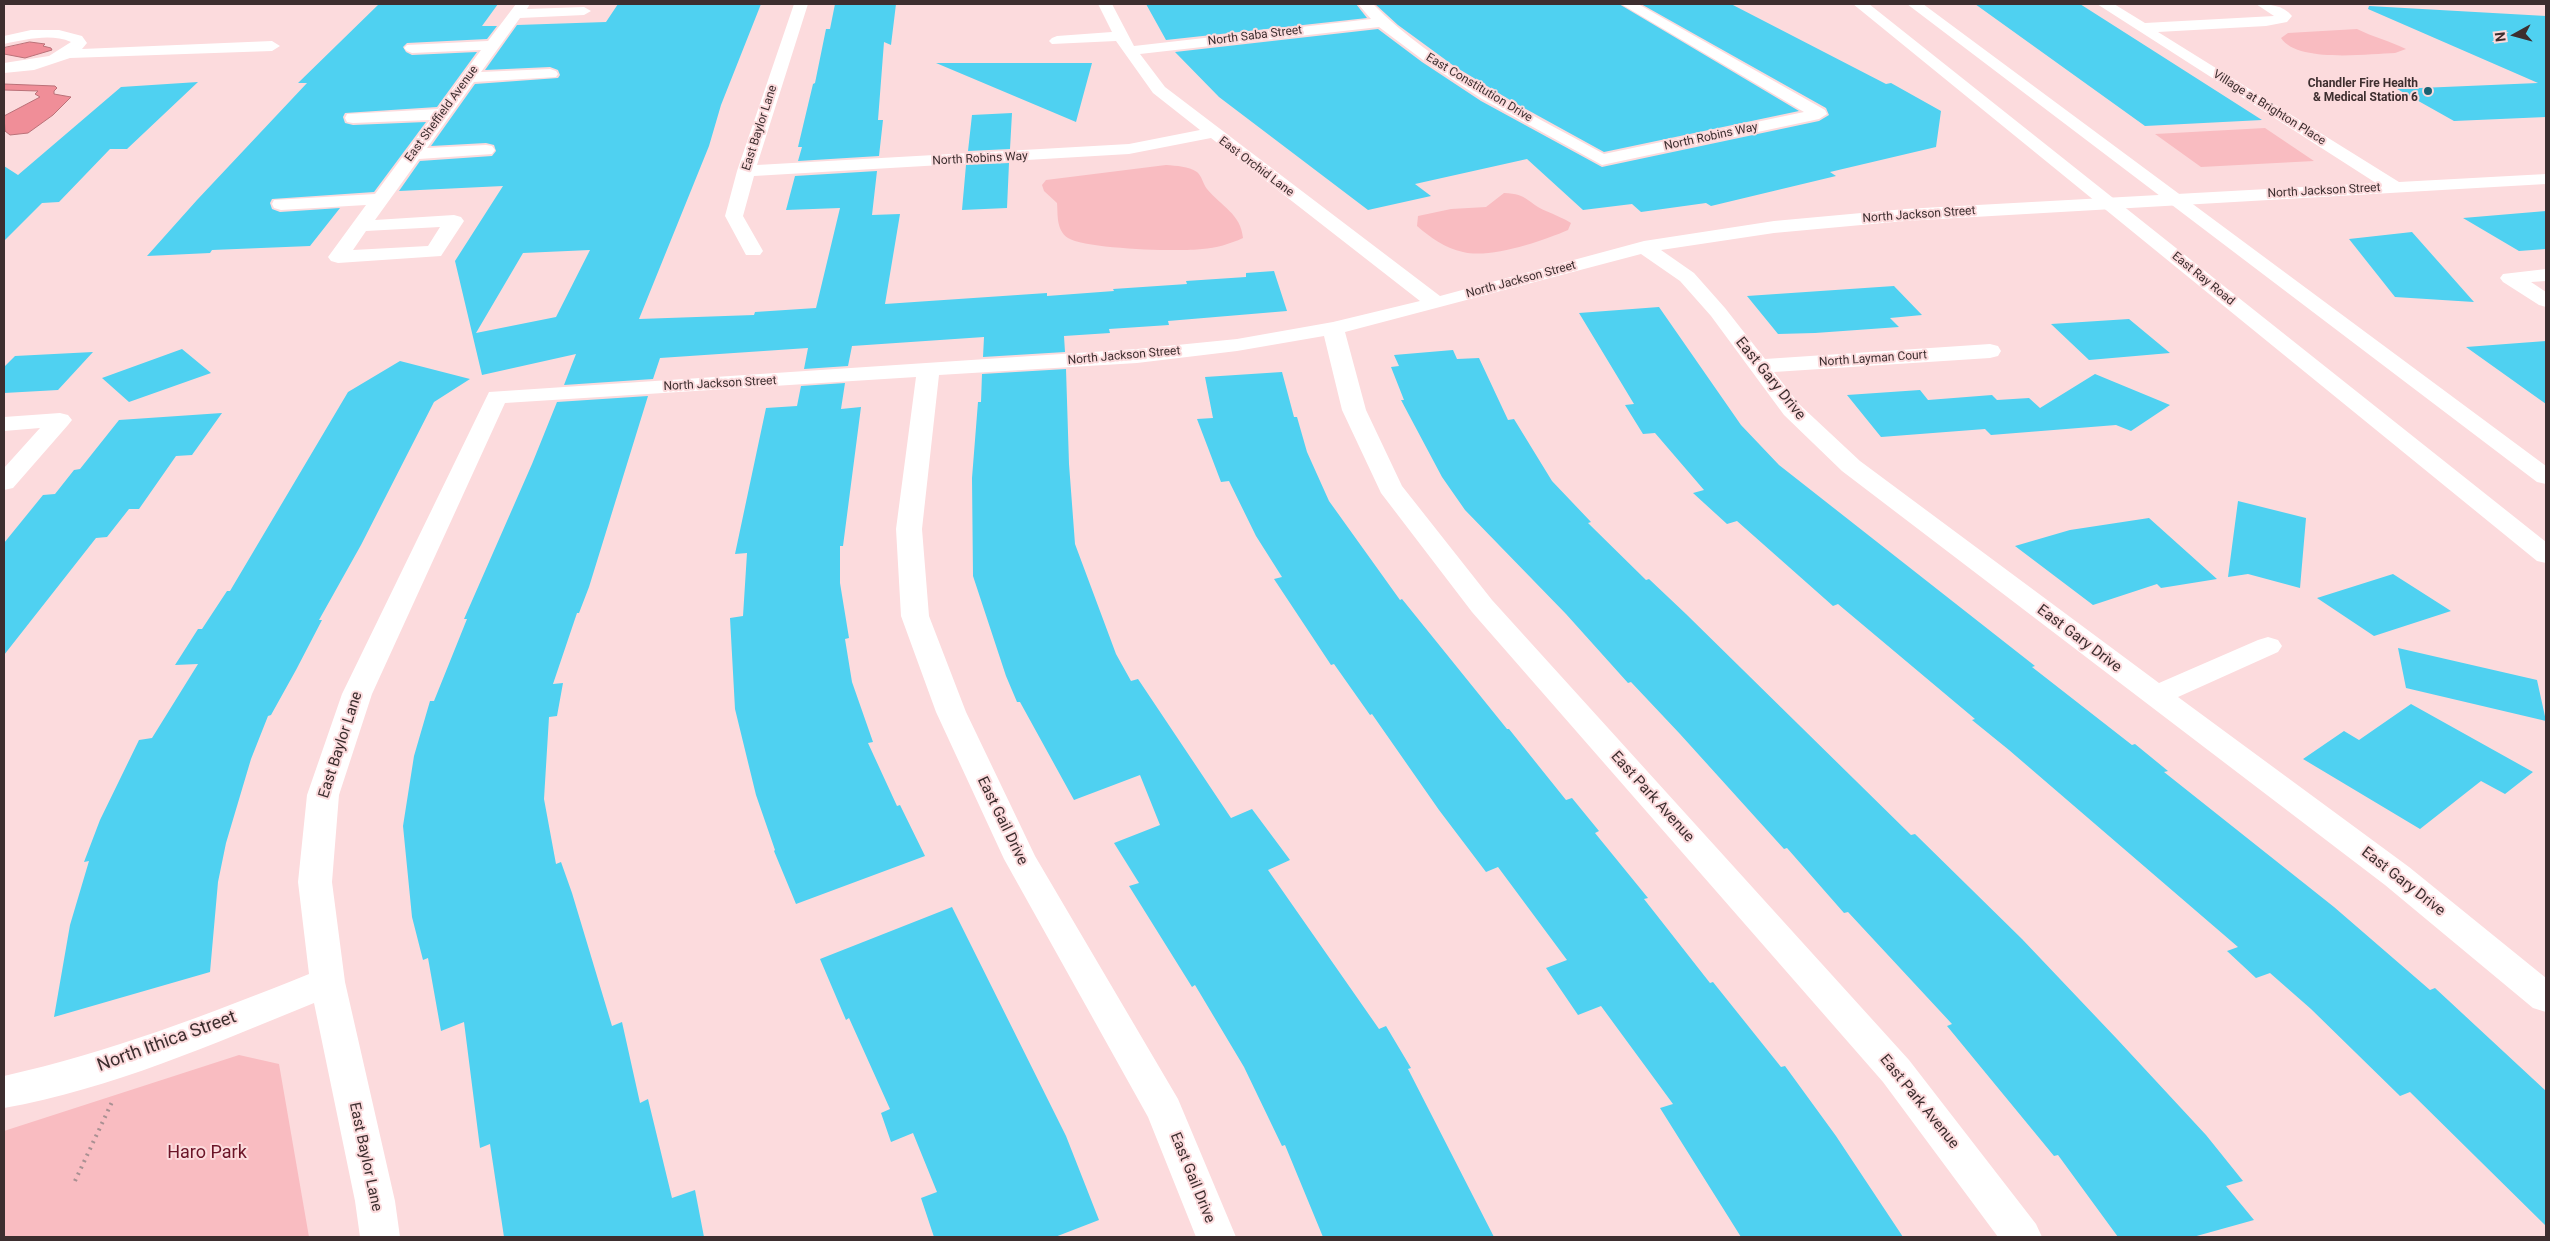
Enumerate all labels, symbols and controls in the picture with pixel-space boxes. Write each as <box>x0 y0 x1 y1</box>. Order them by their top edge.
north arrow <box>2490 10 2540 60</box>
street label: North Saba Street <box>1207 23 1303 49</box>
text: N <box>2492 31 2509 43</box>
street label: East Constitution Drive <box>1423 51 1535 125</box>
street label: East Sheffield Avenue <box>402 63 482 165</box>
street label: Village at Brighton Place <box>2210 67 2328 149</box>
place label: Chandler Fire Health & Medical Station 6 <box>2308 77 2418 105</box>
street label: East Baylor Lane <box>739 84 781 172</box>
marker: Chandler Fire Health & Medical Station 6 <box>2422 85 2434 97</box>
street label: North Robins Way <box>1663 120 1759 154</box>
street label: East Orchid Lane <box>1216 134 1296 200</box>
street label: North Robins Way <box>932 149 1028 169</box>
street label: North Jackson Street <box>2267 181 2381 201</box>
street label: North Jackson Street <box>1862 204 1976 226</box>
street label: East Ray Road <box>2169 249 2237 309</box>
street label: North Jackson Street <box>1465 258 1577 302</box>
street label: East Gary Drive <box>1731 334 1809 424</box>
street label: North Jackson Street <box>1067 344 1181 368</box>
street label: North Layman Court <box>1819 348 1927 370</box>
street label: North Jackson Street <box>663 374 777 394</box>
street label: East Gary Drive <box>2033 601 2125 677</box>
street label: East Baylor Lane <box>315 689 367 801</box>
street label: East Park Avenue <box>1606 748 1698 846</box>
street label: East Gail Drive <box>973 774 1031 868</box>
street label: East Gary Drive <box>2358 844 2448 920</box>
street label: North Ithica Street <box>95 1007 239 1077</box>
street label: East Park Avenue <box>1875 1051 1963 1153</box>
street label: East Baylor Lane <box>345 1101 385 1213</box>
street label: East Gail Drive <box>1166 1130 1218 1226</box>
park label: Haro Park <box>167 1142 247 1164</box>

